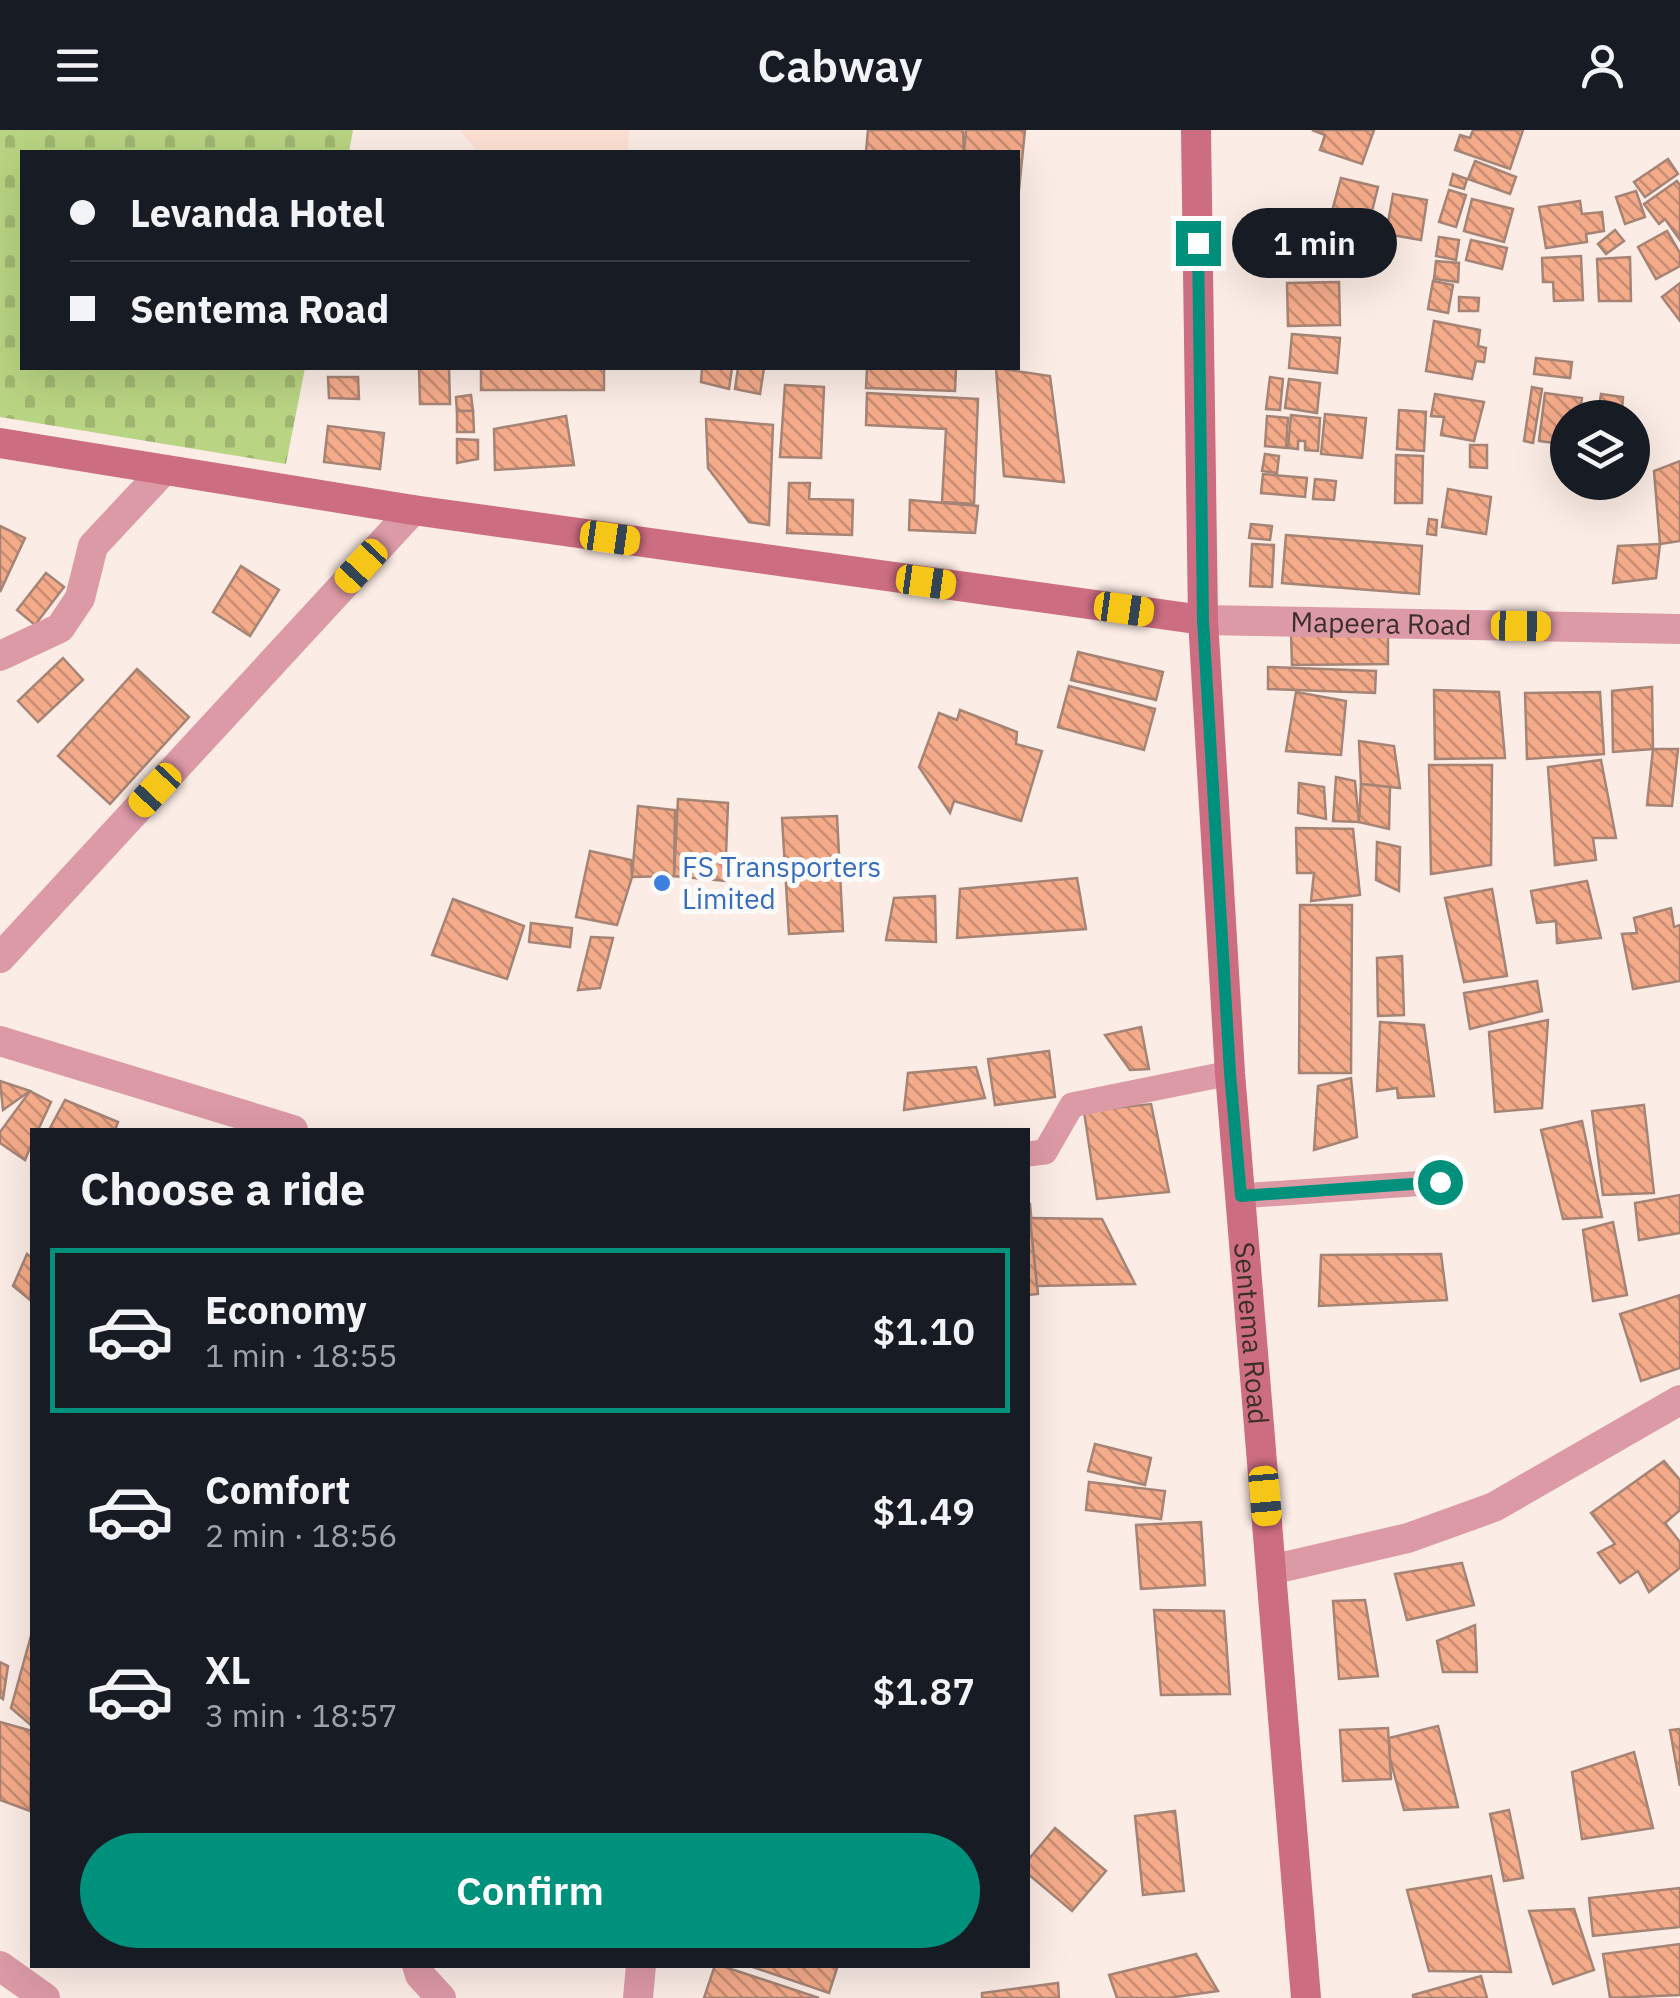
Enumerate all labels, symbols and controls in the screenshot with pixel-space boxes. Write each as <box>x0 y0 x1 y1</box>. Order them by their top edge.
text: Cabway <box>757 36 923 94</box>
icon: menu <box>50 38 105 93</box>
icon: person <box>1575 38 1630 93</box>
text: Levanda Hotel <box>130 188 385 237</box>
callout: 1 min <box>1233 208 1398 278</box>
route end <box>1176 221 1221 266</box>
text: 1 min <box>1273 222 1356 264</box>
text: Sentema Road <box>130 284 389 333</box>
map controls <box>1550 400 1650 500</box>
button: layers <box>1550 400 1650 500</box>
car <box>578 519 642 557</box>
car <box>330 534 392 598</box>
car <box>894 563 958 601</box>
car <box>1092 590 1156 628</box>
street label: Mapeera Road <box>1290 603 1472 643</box>
car <box>1491 610 1551 642</box>
car <box>124 758 186 822</box>
place label: FS Transporters Limited <box>682 848 881 917</box>
marker: FS Transporters Limited <box>651 872 673 894</box>
text: Choose a ride <box>80 1159 365 1217</box>
route start <box>1418 1160 1463 1205</box>
street label: Sentema Road <box>1226 1240 1278 1426</box>
text: Economy <box>205 1285 367 1334</box>
icon: car <box>85 1286 175 1376</box>
text: $1.10 <box>872 1306 975 1355</box>
text: 1 min · 18:55 <box>205 1334 398 1376</box>
text: Comfort <box>205 1465 350 1514</box>
car <box>1247 1465 1283 1527</box>
icon: car <box>85 1466 175 1556</box>
text: $1.49 <box>872 1486 975 1535</box>
text: 2 min · 18:56 <box>205 1514 398 1556</box>
text: XL <box>205 1645 251 1694</box>
icon: car <box>85 1646 175 1736</box>
text: $1.87 <box>872 1666 975 1715</box>
text: 3 min · 18:57 <box>205 1694 398 1736</box>
button: Confirm <box>80 1833 980 1948</box>

